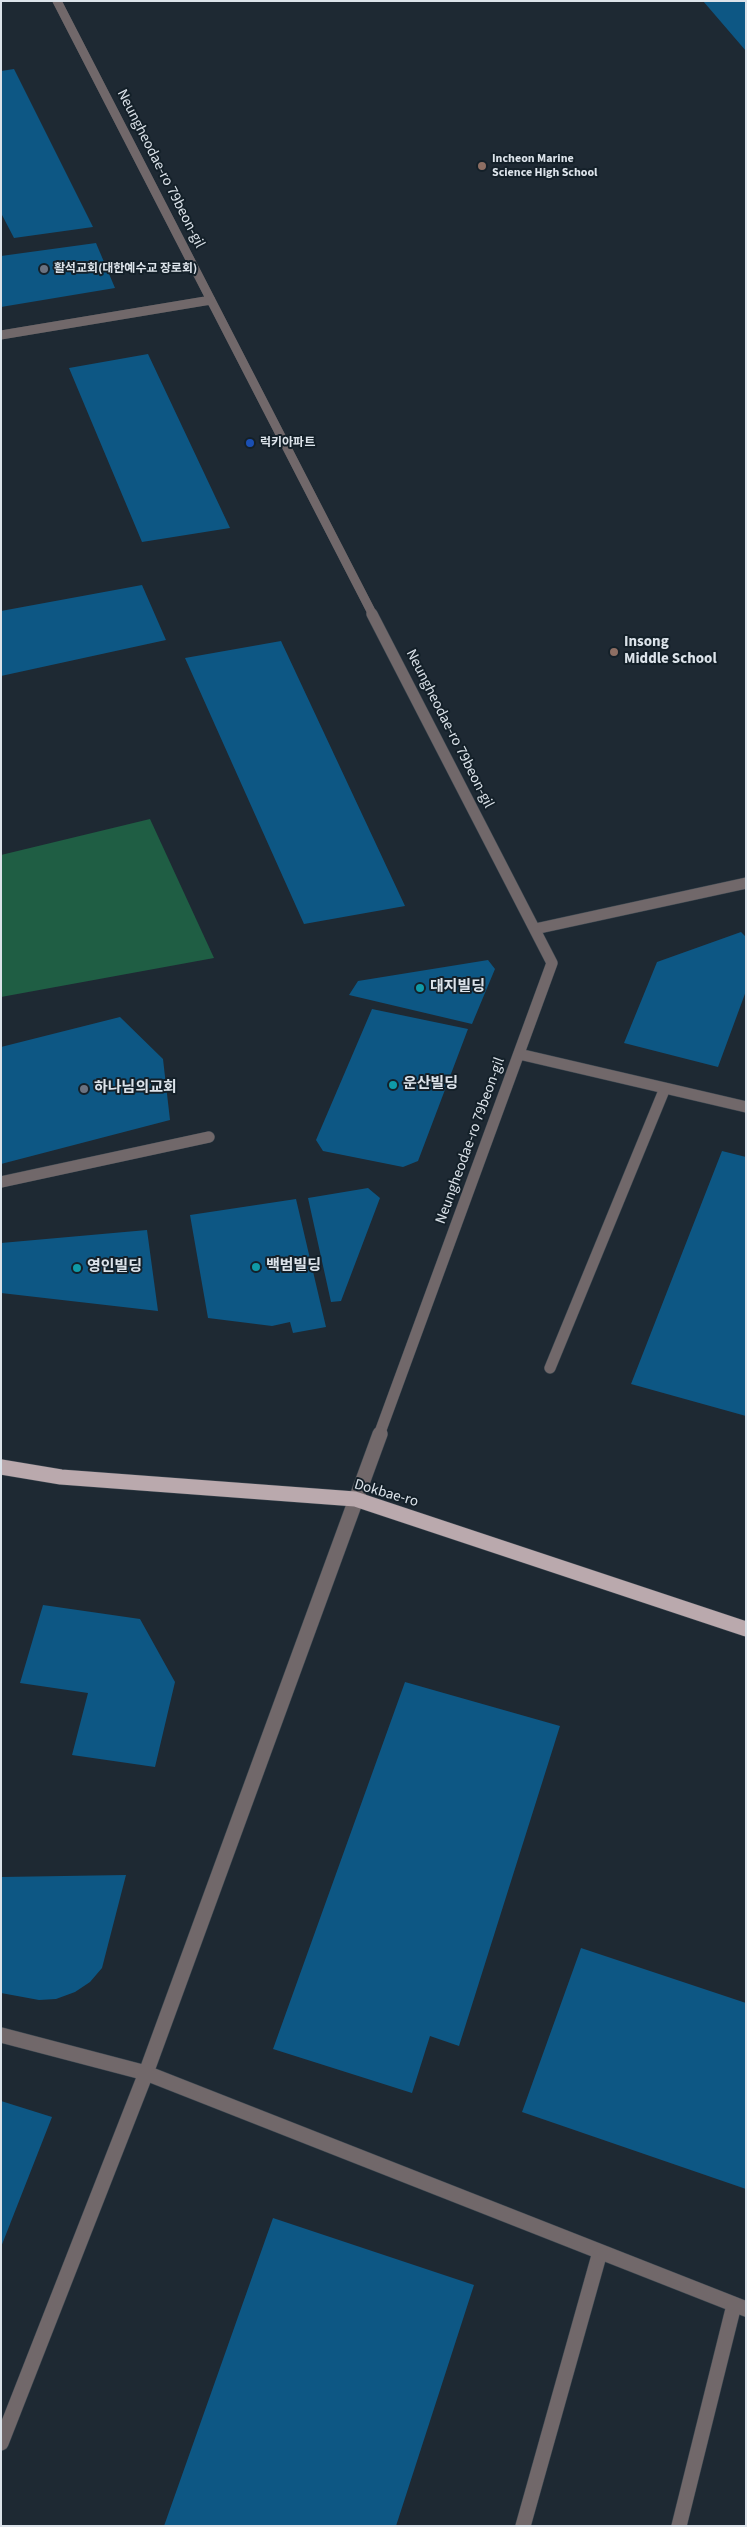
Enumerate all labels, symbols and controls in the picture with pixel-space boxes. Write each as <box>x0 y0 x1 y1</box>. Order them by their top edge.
street label: Neungheodae-ro 79beon-gil <box>112 87 208 251</box>
place label: Incheon Marine Science High School <box>492 152 598 180</box>
marker: Incheon Marine Science High School <box>476 160 488 172</box>
place label: 활석교회(대한예수교 장로회) <box>54 262 197 276</box>
marker: 활석교회(대한예수교 장로회) <box>38 263 50 275</box>
place label: 럭키아파트 <box>260 436 315 450</box>
marker: 럭키아파트 <box>244 437 256 449</box>
place label: Insong Middle School <box>624 634 717 669</box>
marker: Insong Middle School <box>608 646 620 658</box>
street label: Neungheodae-ro 79beon-gil <box>401 647 497 811</box>
place label: 대지빌딩 <box>430 979 485 997</box>
marker: 대지빌딩 <box>414 982 426 994</box>
street label: Neungheodae-ro 79beon-gil <box>432 1055 510 1227</box>
place label: 운산빌딩 <box>403 1076 458 1094</box>
marker: 운산빌딩 <box>387 1079 399 1091</box>
place label: 하나님의교회 <box>94 1080 177 1098</box>
marker: 하나님의교회 <box>78 1083 90 1095</box>
place label: 백범빌딩 <box>266 1258 321 1276</box>
place label: 영인빌딩 <box>87 1259 142 1277</box>
marker: 백범빌딩 <box>250 1261 262 1273</box>
marker: 영인빌딩 <box>71 1262 83 1274</box>
street label: Dokbae-ro <box>352 1476 420 1512</box>

